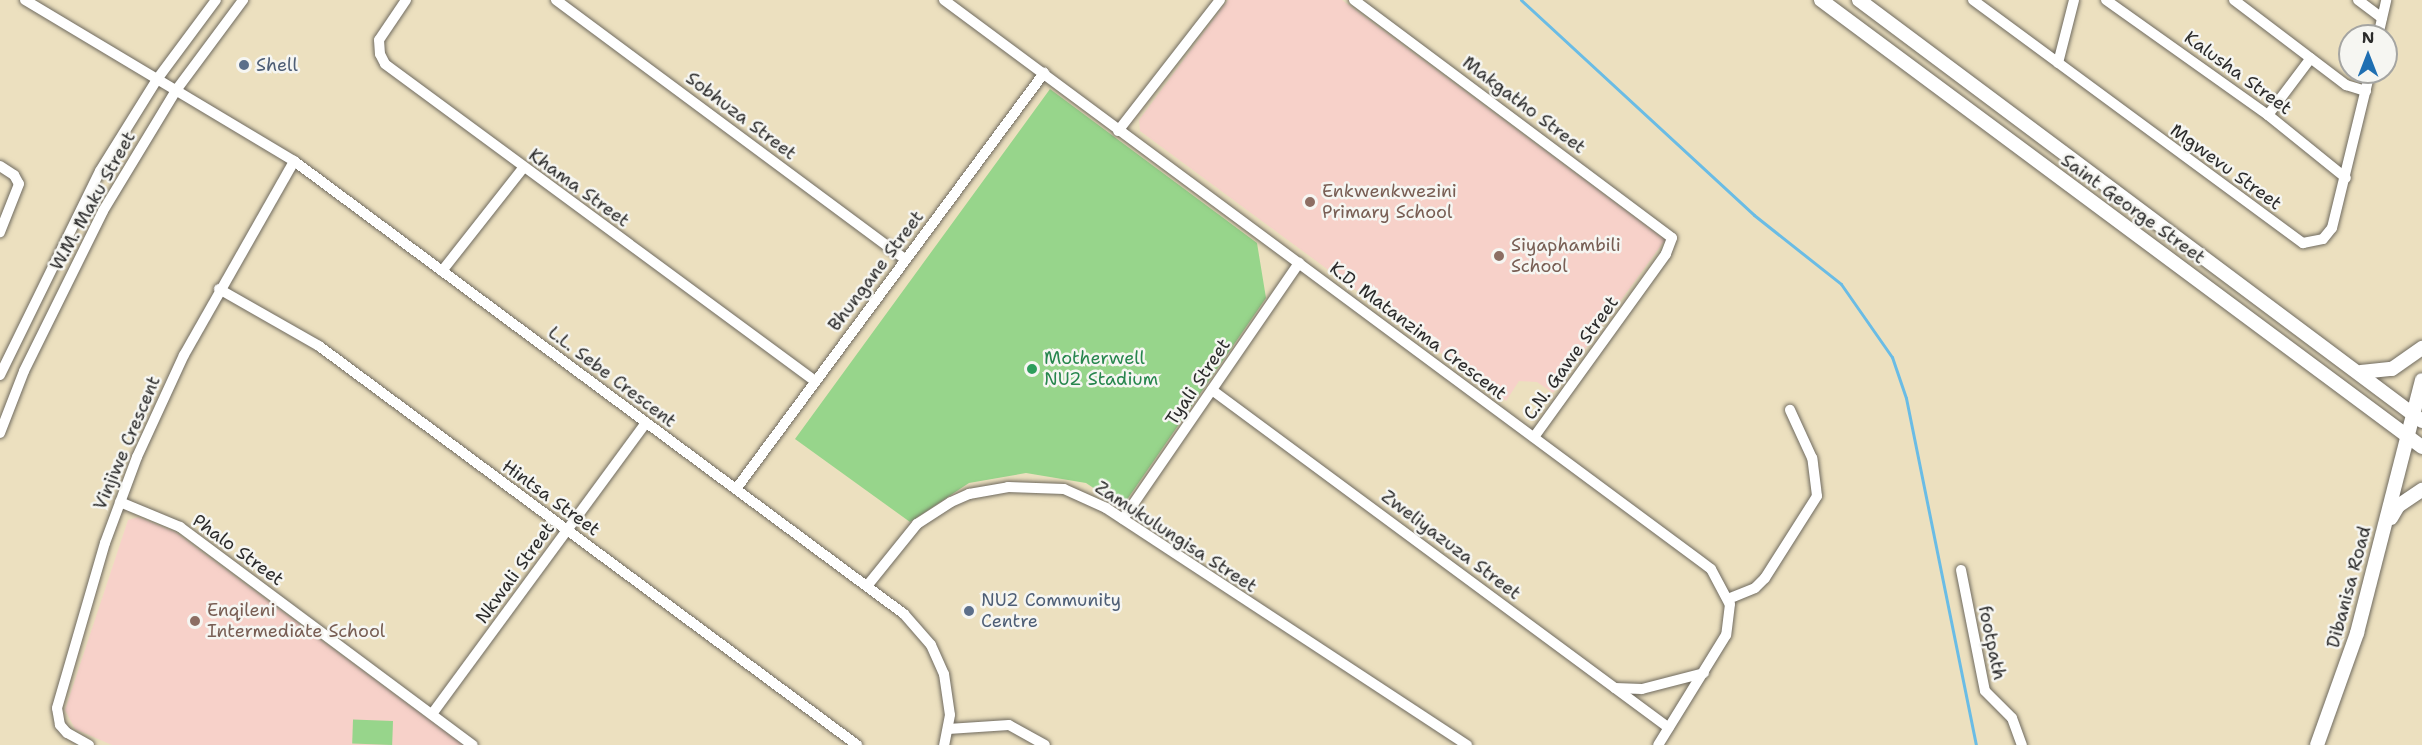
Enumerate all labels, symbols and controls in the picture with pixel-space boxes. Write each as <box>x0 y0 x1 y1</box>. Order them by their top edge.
north arrow <box>2338 24 2398 84</box>
street label: Kalusha Street <box>2180 27 2296 119</box>
text: N <box>2362 27 2374 48</box>
street label: Makgatho Street <box>1458 52 1590 158</box>
place label: Shell <box>256 54 298 76</box>
marker: Shell <box>237 58 251 72</box>
street label: Sobhuza Street <box>682 67 800 165</box>
street label: Mgwevu Street <box>2166 119 2286 215</box>
street label: W.M. Maku Street <box>46 128 140 274</box>
street label: Khama Street <box>524 144 634 232</box>
street label: Saint George Street <box>2057 149 2209 269</box>
place label: Enkwenkwezini Primary School <box>1322 181 1457 224</box>
marker: Enkwenkwezini Primary School <box>1303 195 1317 209</box>
street label: Bhungane Street <box>824 207 928 335</box>
place label: Siyaphambili School <box>1511 235 1621 278</box>
marker: Siyaphambili School <box>1492 249 1506 263</box>
street label: K.D. Matanzima Crescent <box>1325 257 1511 405</box>
street label: C.N. Gawe Street <box>1519 292 1623 424</box>
street label: L.L. Sebe Crescent <box>544 322 680 432</box>
street label: Tyali Street <box>1161 334 1235 430</box>
place label: Motherwell NU2 Stadium <box>1044 348 1158 391</box>
marker: Motherwell NU2 Stadium <box>1025 362 1039 376</box>
street label: Vinjiwe Crescent <box>89 373 165 513</box>
street label: Hintsa Street <box>498 455 604 541</box>
street label: Zamukulungisa Street <box>1091 477 1261 597</box>
street label: Zweliyazuza Street <box>1377 486 1525 604</box>
street label: Phalo Street <box>188 510 288 590</box>
street label: Nkwali Street <box>471 518 559 628</box>
street label: Dibanisa Road <box>2322 524 2376 650</box>
place label: NU2 Community Centre <box>981 590 1121 632</box>
place label: Enqileni Intermediate School <box>207 600 385 642</box>
marker: NU2 Community Centre <box>962 604 976 618</box>
street label: footpath <box>1974 604 2010 682</box>
marker: Enqileni Intermediate School <box>188 614 202 628</box>

